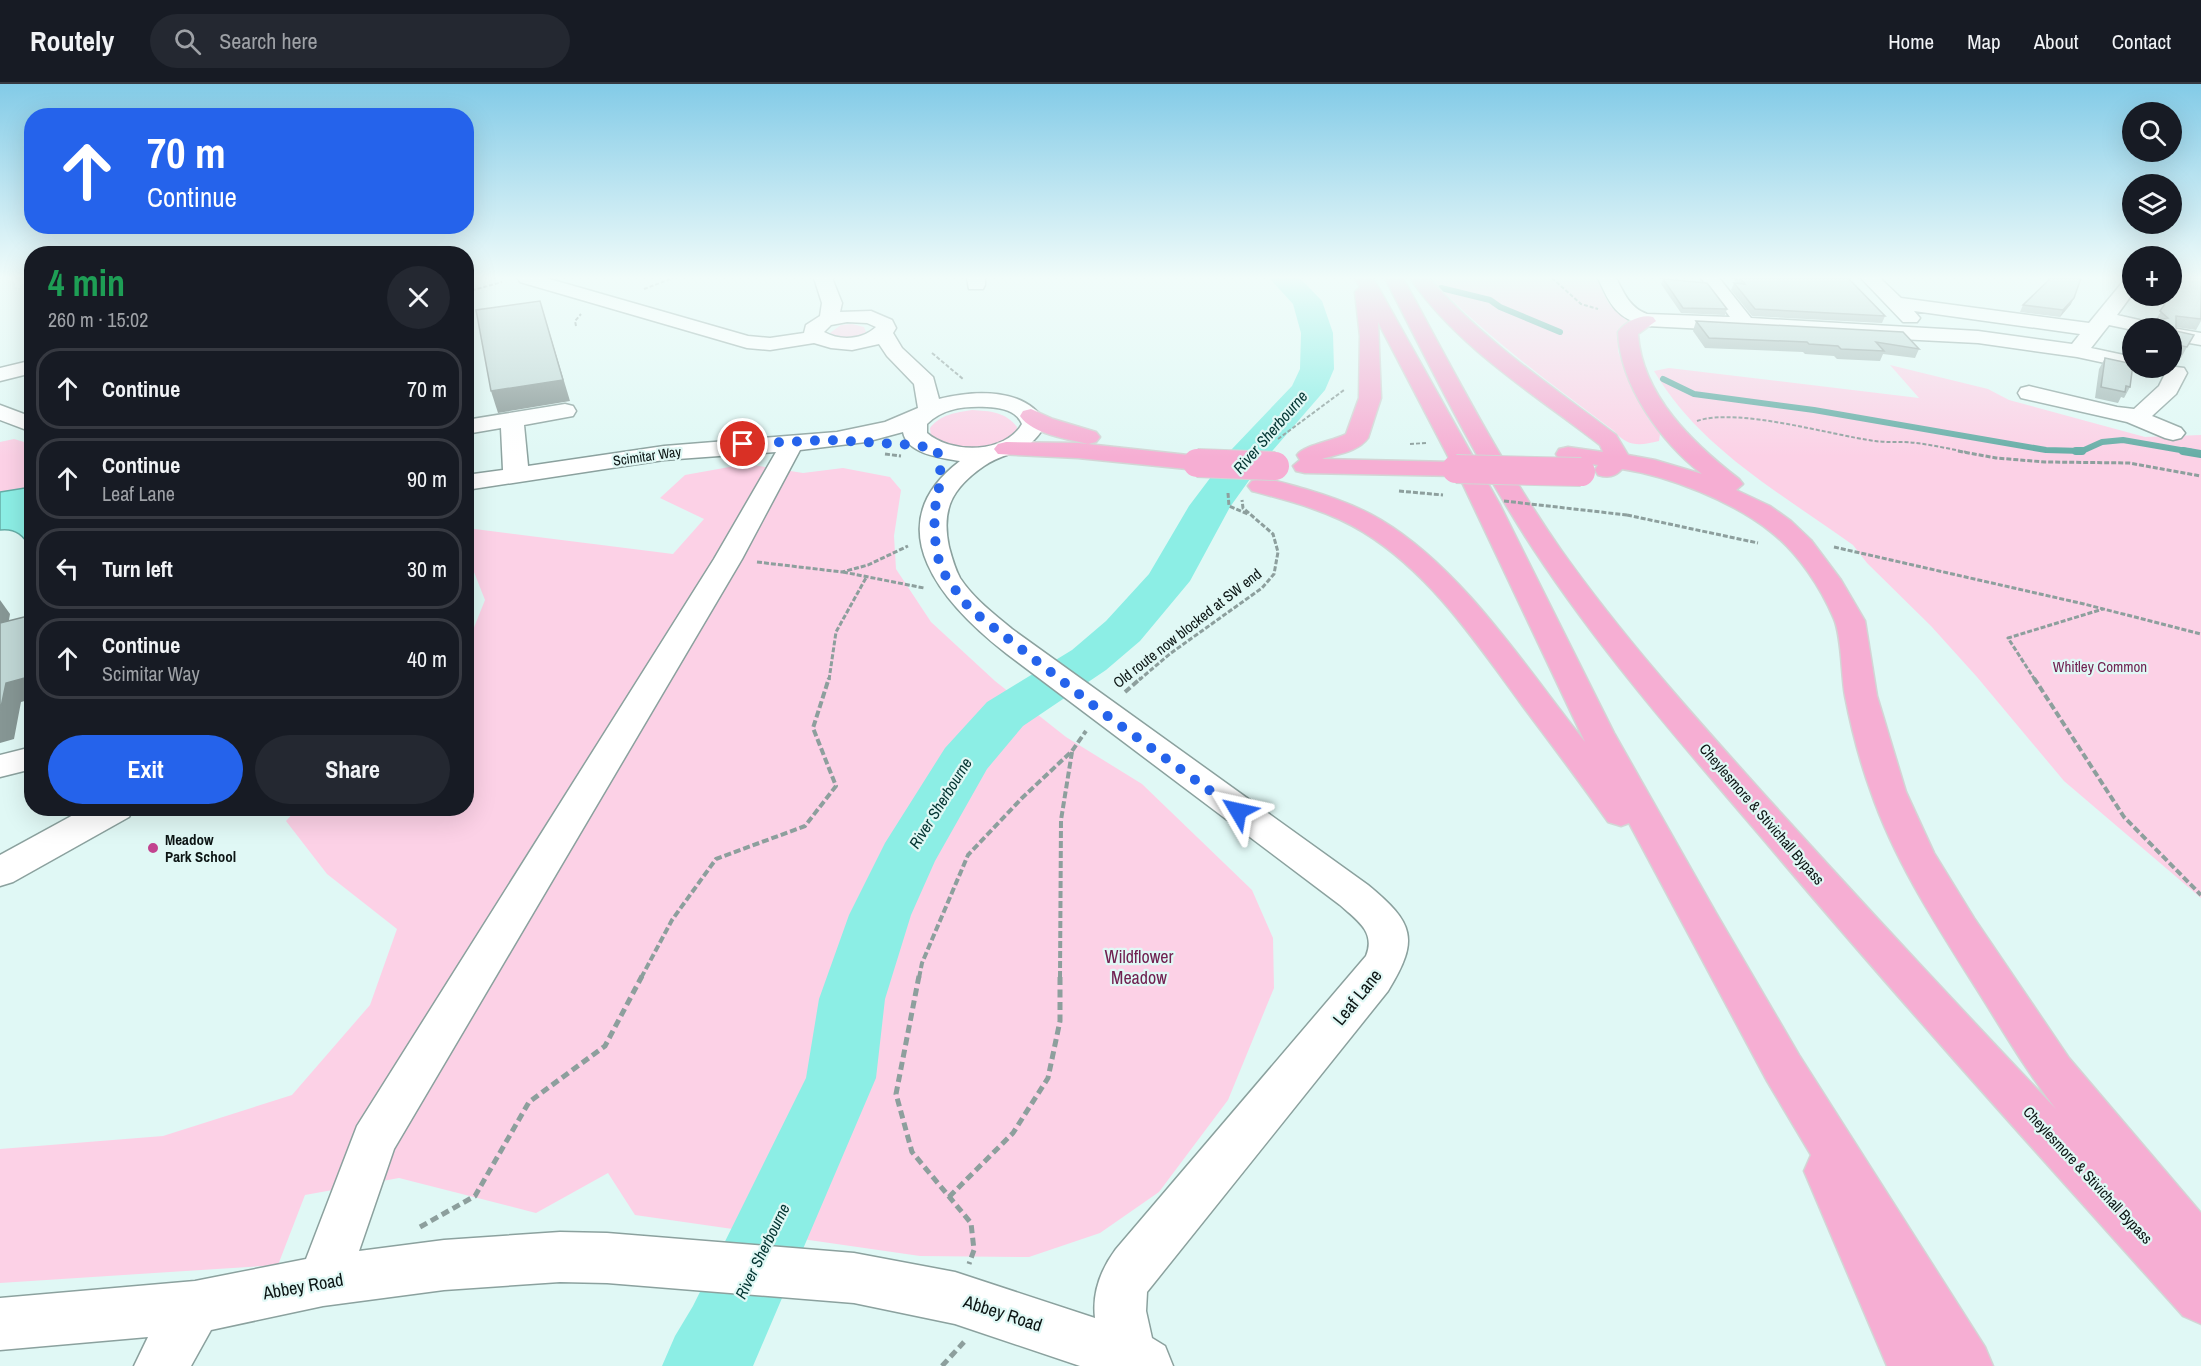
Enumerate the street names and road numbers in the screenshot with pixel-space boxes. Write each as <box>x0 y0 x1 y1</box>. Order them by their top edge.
street label: Scimitar Way <box>612 442 682 470</box>
street label: Old route now blocked at SW end <box>1108 563 1266 693</box>
street label: Cheylesmore & Stivichall Bypass <box>1695 739 1829 889</box>
street label: Leaf Lane <box>1327 964 1387 1030</box>
street label: Cheylesmore & Stivichall Bypass <box>2019 1102 2157 1248</box>
street label: Abbey Road <box>260 1267 345 1306</box>
street label: Abbey Road <box>960 1288 1045 1337</box>

